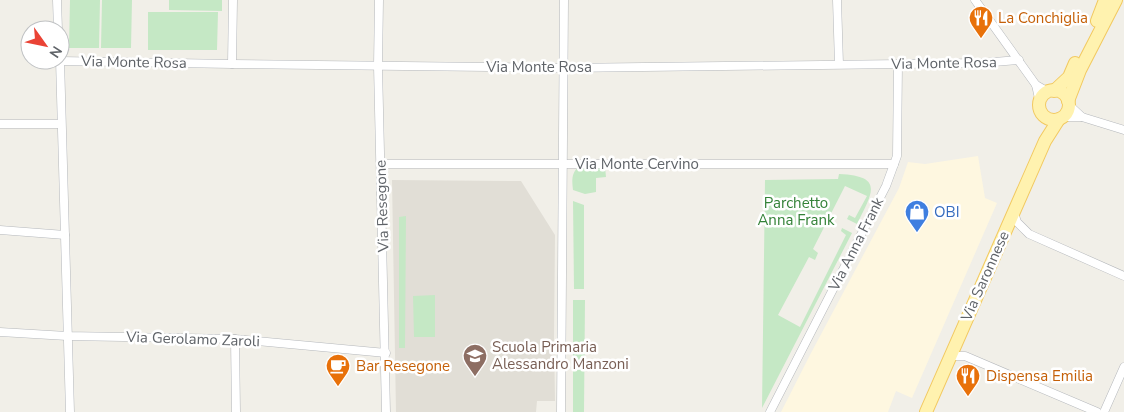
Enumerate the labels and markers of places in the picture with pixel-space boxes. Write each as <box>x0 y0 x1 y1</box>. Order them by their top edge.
restaurant icon: La Conchiglia <box>968 5 994 39</box>
place label: La Conchiglia <box>998 8 1088 28</box>
shop icon: OBI <box>904 199 930 233</box>
place label: OBI <box>934 202 960 222</box>
place label: Scuola Primaria Alessandro Manzoni <box>492 337 629 374</box>
school or university icon: Scuola Primaria Alessandro Manzoni <box>462 343 488 377</box>
cafe icon: Bar Resegone <box>325 353 351 387</box>
place label: Bar Resegone <box>356 356 450 376</box>
restaurant icon: Dispensa Emilia <box>955 363 981 397</box>
place label: Dispensa Emilia <box>986 366 1093 386</box>

